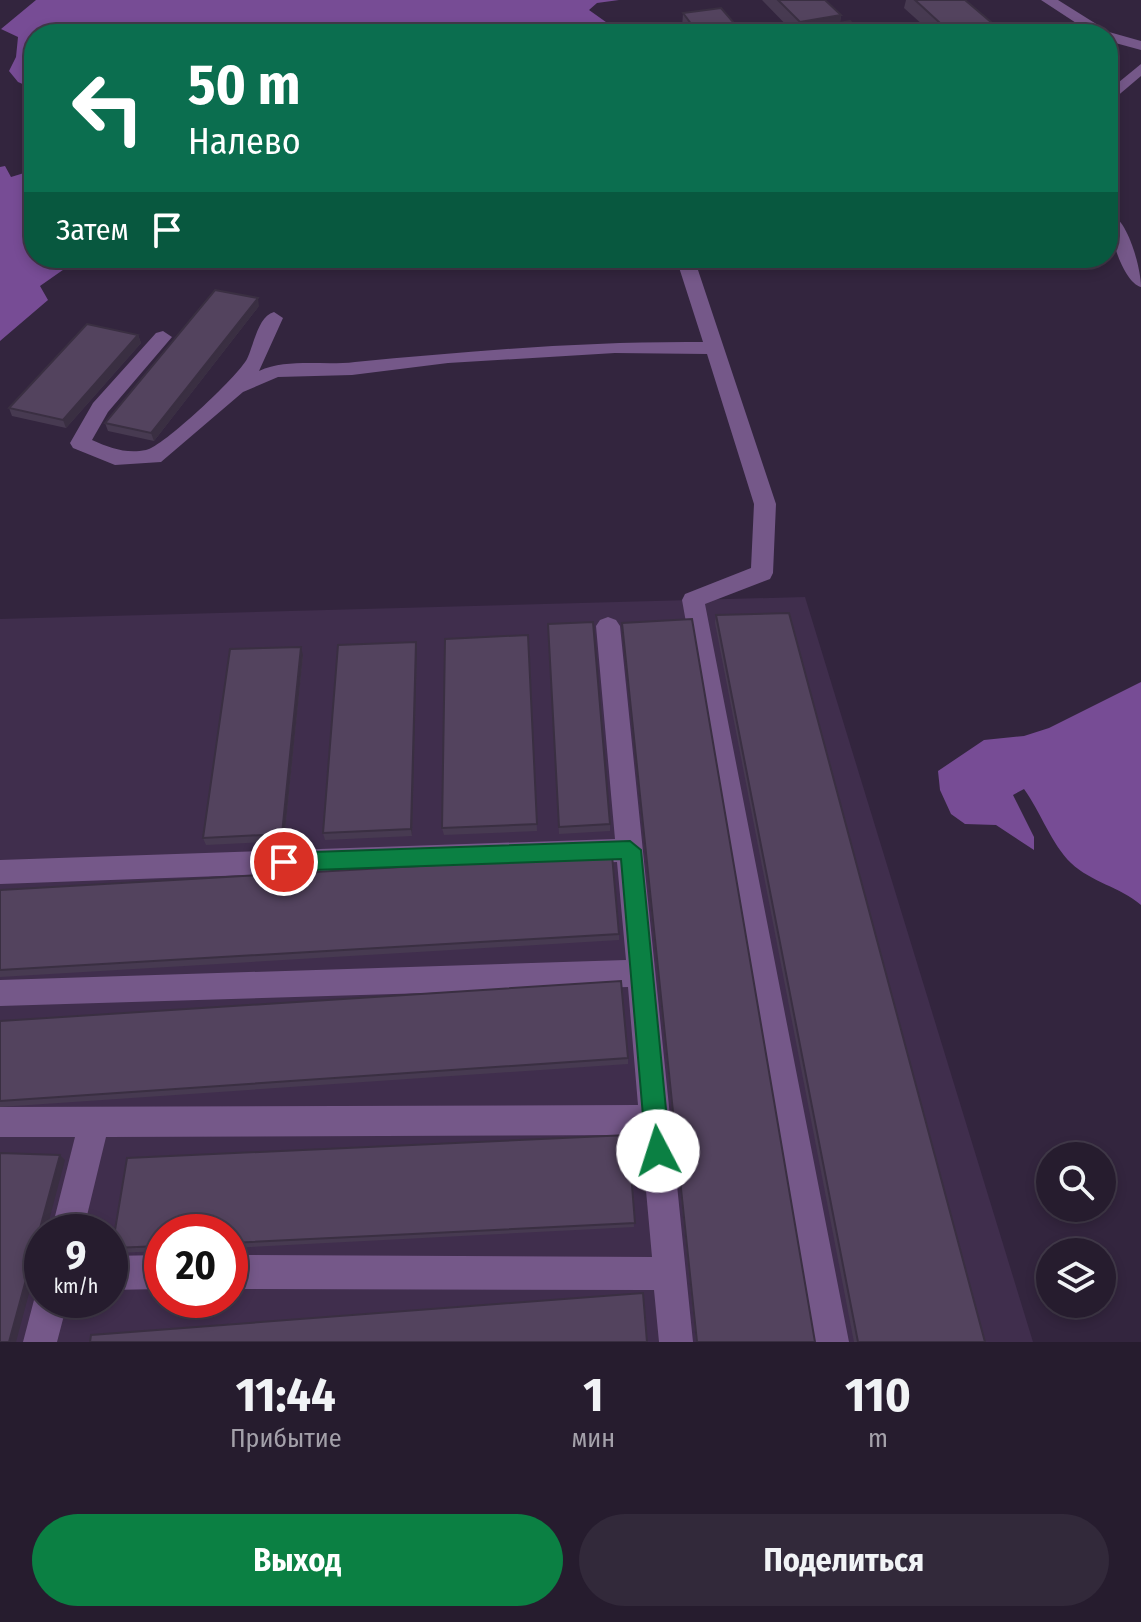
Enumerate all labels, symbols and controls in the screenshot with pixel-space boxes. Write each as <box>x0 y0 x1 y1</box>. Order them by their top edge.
text: 50 m <box>188 52 300 119</box>
icon: left <box>56 56 160 160</box>
text: Налево <box>188 120 301 164</box>
icon: arrive <box>145 208 189 252</box>
text: Затем <box>56 212 129 248</box>
pin <box>250 828 318 896</box>
icon: arrive <box>262 840 306 884</box>
position arrow <box>616 1109 700 1193</box>
map controls <box>1036 1142 1116 1318</box>
button: search <box>1036 1142 1116 1222</box>
speed limit sign: 20 <box>144 1214 248 1318</box>
text: 9 <box>66 1232 86 1280</box>
button: layers <box>1036 1238 1116 1318</box>
text: km/h <box>54 1274 98 1298</box>
text: 11:44 <box>236 1366 336 1424</box>
text: 1 <box>583 1366 603 1424</box>
text: 110 <box>845 1366 911 1424</box>
text: Прибытие <box>230 1423 342 1454</box>
text: мин <box>572 1423 615 1454</box>
text: m <box>868 1423 888 1454</box>
button: Выход <box>32 1514 563 1606</box>
button: Поделиться <box>579 1514 1109 1606</box>

